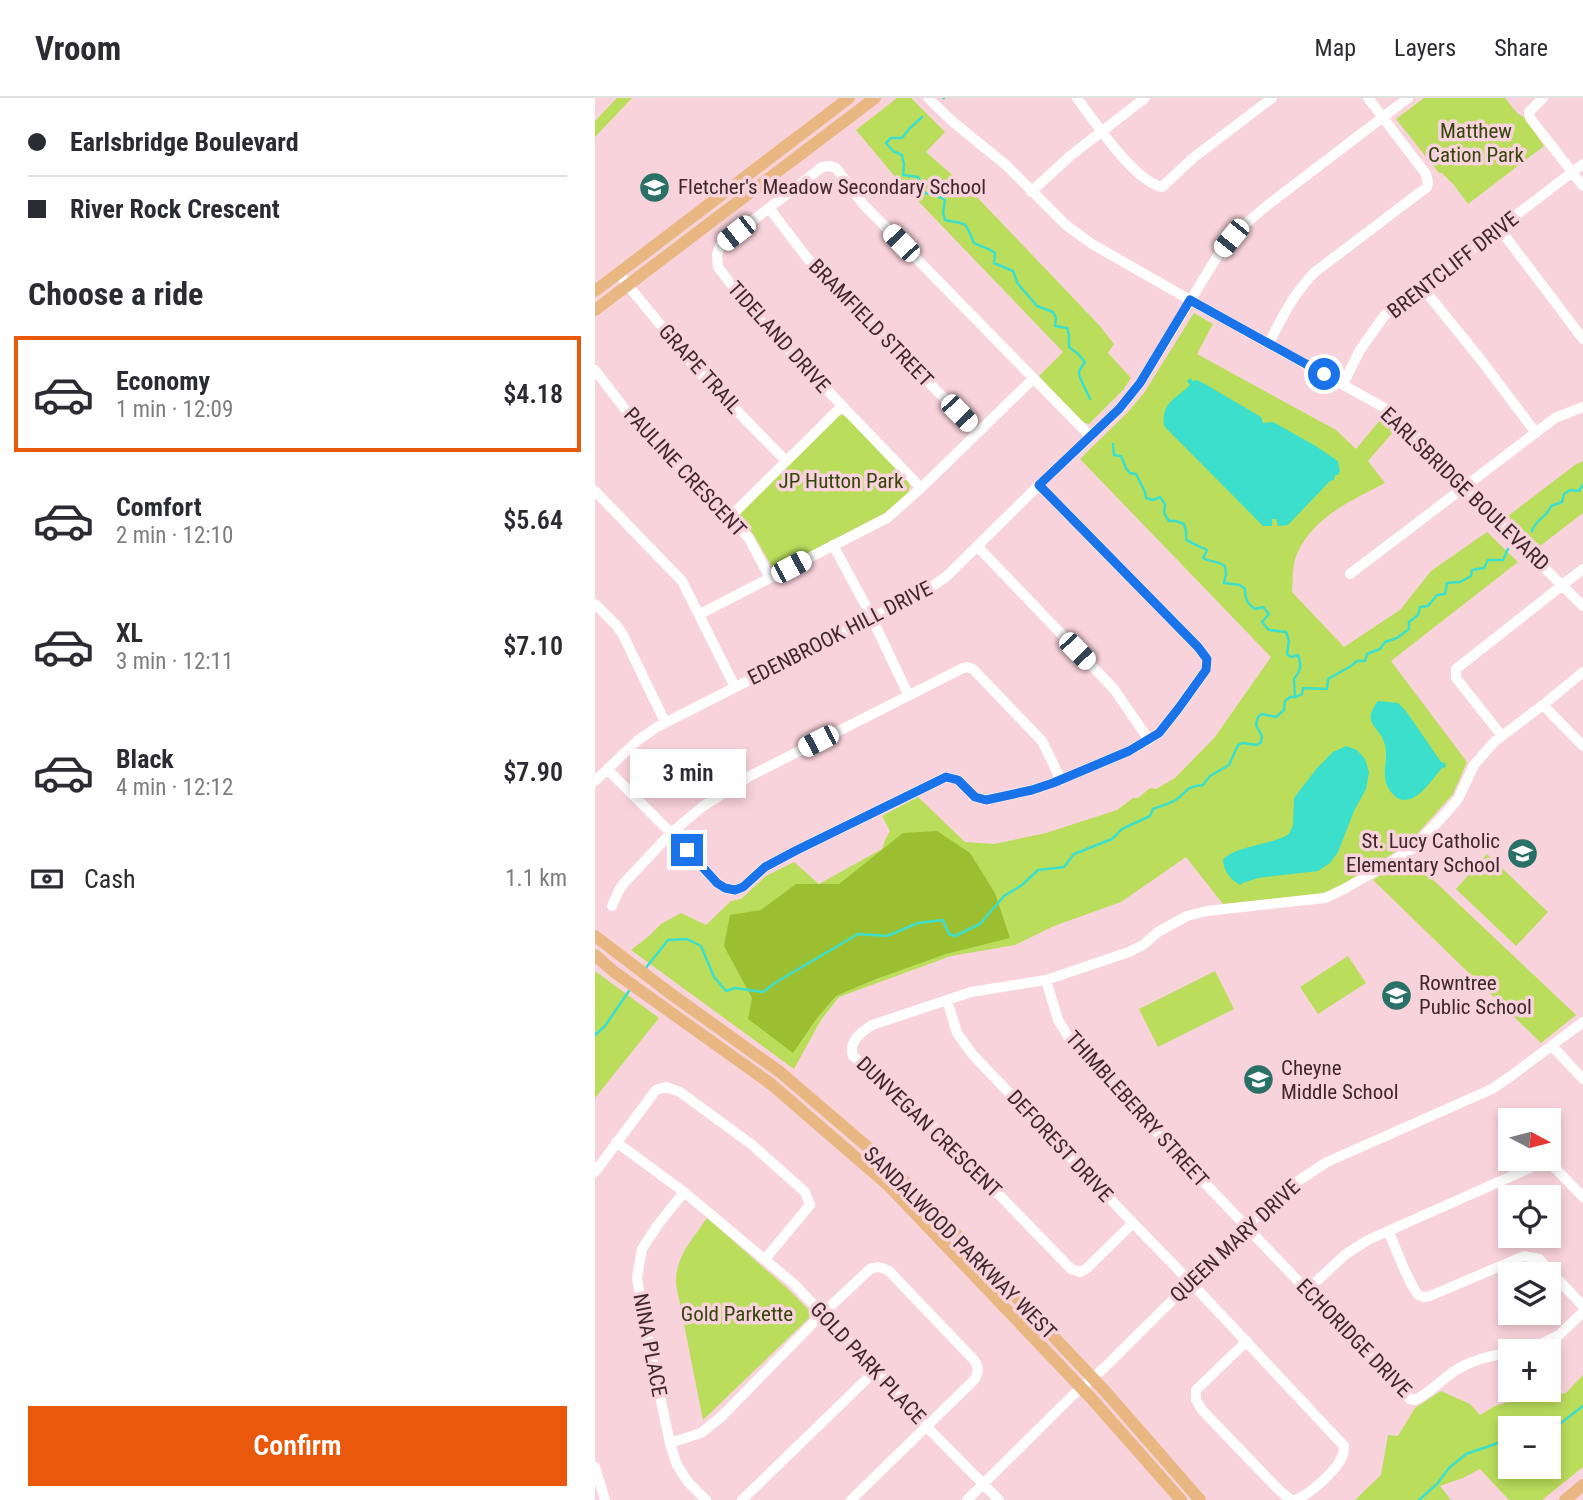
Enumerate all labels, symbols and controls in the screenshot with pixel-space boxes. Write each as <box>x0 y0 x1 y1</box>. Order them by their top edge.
text: Vroom <box>35 29 121 68</box>
text: Map <box>1315 34 1356 62</box>
text: Layers <box>1394 34 1456 62</box>
text: Share <box>1494 34 1548 62</box>
park label: Matthew Cation Park <box>1428 119 1525 167</box>
text: Earlsbridge Boulevard <box>70 127 299 157</box>
school or university icon: Fletcher's Meadow Secondary School <box>638 170 672 204</box>
place label: Fletcher's Meadow Secondary School <box>678 175 986 199</box>
text: River Rock Crescent <box>70 194 280 224</box>
street label: BRENTCLIFF DRIVE <box>1383 207 1523 323</box>
car <box>713 212 760 254</box>
car <box>1210 215 1253 261</box>
car <box>879 221 924 265</box>
street label: BRAMFIELD STREET <box>804 254 938 392</box>
text: Choose a ride <box>28 275 203 313</box>
street label: TIDELAND DRIVE <box>723 276 835 398</box>
street label: GRAPE TRAIL <box>654 320 746 418</box>
route start <box>1308 358 1340 390</box>
icon: car <box>32 363 95 426</box>
text: Economy <box>116 366 210 396</box>
text: $4.18 <box>503 379 563 409</box>
car <box>937 391 982 435</box>
text: 1 min · 12:09 <box>116 396 233 423</box>
street label: PAULINE CRESCENT <box>619 402 751 542</box>
street label: EARLSBRIDGE BOULEVARD <box>1376 402 1554 576</box>
park label: JP Hutton Park <box>779 469 904 493</box>
icon: car <box>32 489 95 552</box>
text: Comfort <box>116 492 202 522</box>
text: $5.64 <box>503 505 563 535</box>
text: 2 min · 12:10 <box>116 522 233 549</box>
car <box>768 548 815 586</box>
street label: EDENBROOK HILL DRIVE <box>744 576 936 690</box>
icon: car <box>32 615 95 678</box>
text: XL <box>116 618 143 648</box>
car <box>1055 629 1100 673</box>
text: $7.10 <box>503 631 563 661</box>
text: 3 min · 12:11 <box>116 648 233 675</box>
car <box>795 722 842 760</box>
icon: car <box>32 741 95 804</box>
text: Black <box>116 744 174 774</box>
callout: 3 min <box>629 748 745 798</box>
text: $7.90 <box>503 757 563 787</box>
text: 3 min <box>663 760 713 787</box>
text: 4 min · 12:12 <box>116 774 233 801</box>
place label: St. Lucy Catholic Elementary School <box>1346 829 1500 877</box>
route end <box>671 834 703 866</box>
school or university icon: St. Lucy Catholic Elementary School <box>1506 836 1540 870</box>
icon: cash <box>28 860 66 898</box>
text: Cash <box>84 864 136 894</box>
text: 1.1 km <box>505 865 567 892</box>
place label: Rowntree Public School <box>1419 971 1532 1019</box>
school or university icon: Rowntree Public School <box>1379 978 1413 1012</box>
street label: THIMBLEBERRY STREET <box>1061 1026 1213 1192</box>
street label: DUNVEGAN CRESCENT <box>852 1052 1006 1202</box>
place label: Cheyne Middle School <box>1281 1056 1399 1104</box>
school or university icon: Cheyne Middle School <box>1241 1063 1275 1097</box>
street label: DEFOREST DRIVE <box>1002 1085 1118 1207</box>
north arrow <box>1498 1108 1561 1171</box>
map controls <box>1498 1108 1561 1479</box>
street label: SANDALWOOD PARKWAY WEST <box>859 1142 1061 1344</box>
street label: QUEEN MARY DRIVE <box>1165 1175 1305 1307</box>
button: locate <box>1498 1185 1561 1248</box>
button: layers <box>1498 1262 1561 1325</box>
street label: ECHORIDGE DRIVE <box>1292 1274 1416 1402</box>
street label: NINA PLACE <box>628 1291 672 1399</box>
street label: GOLD PARK PLACE <box>805 1297 931 1429</box>
park label: Gold Parkette <box>681 1302 793 1326</box>
button: + <box>1498 1339 1561 1402</box>
button: Confirm <box>28 1406 567 1486</box>
button: − <box>1498 1416 1561 1479</box>

